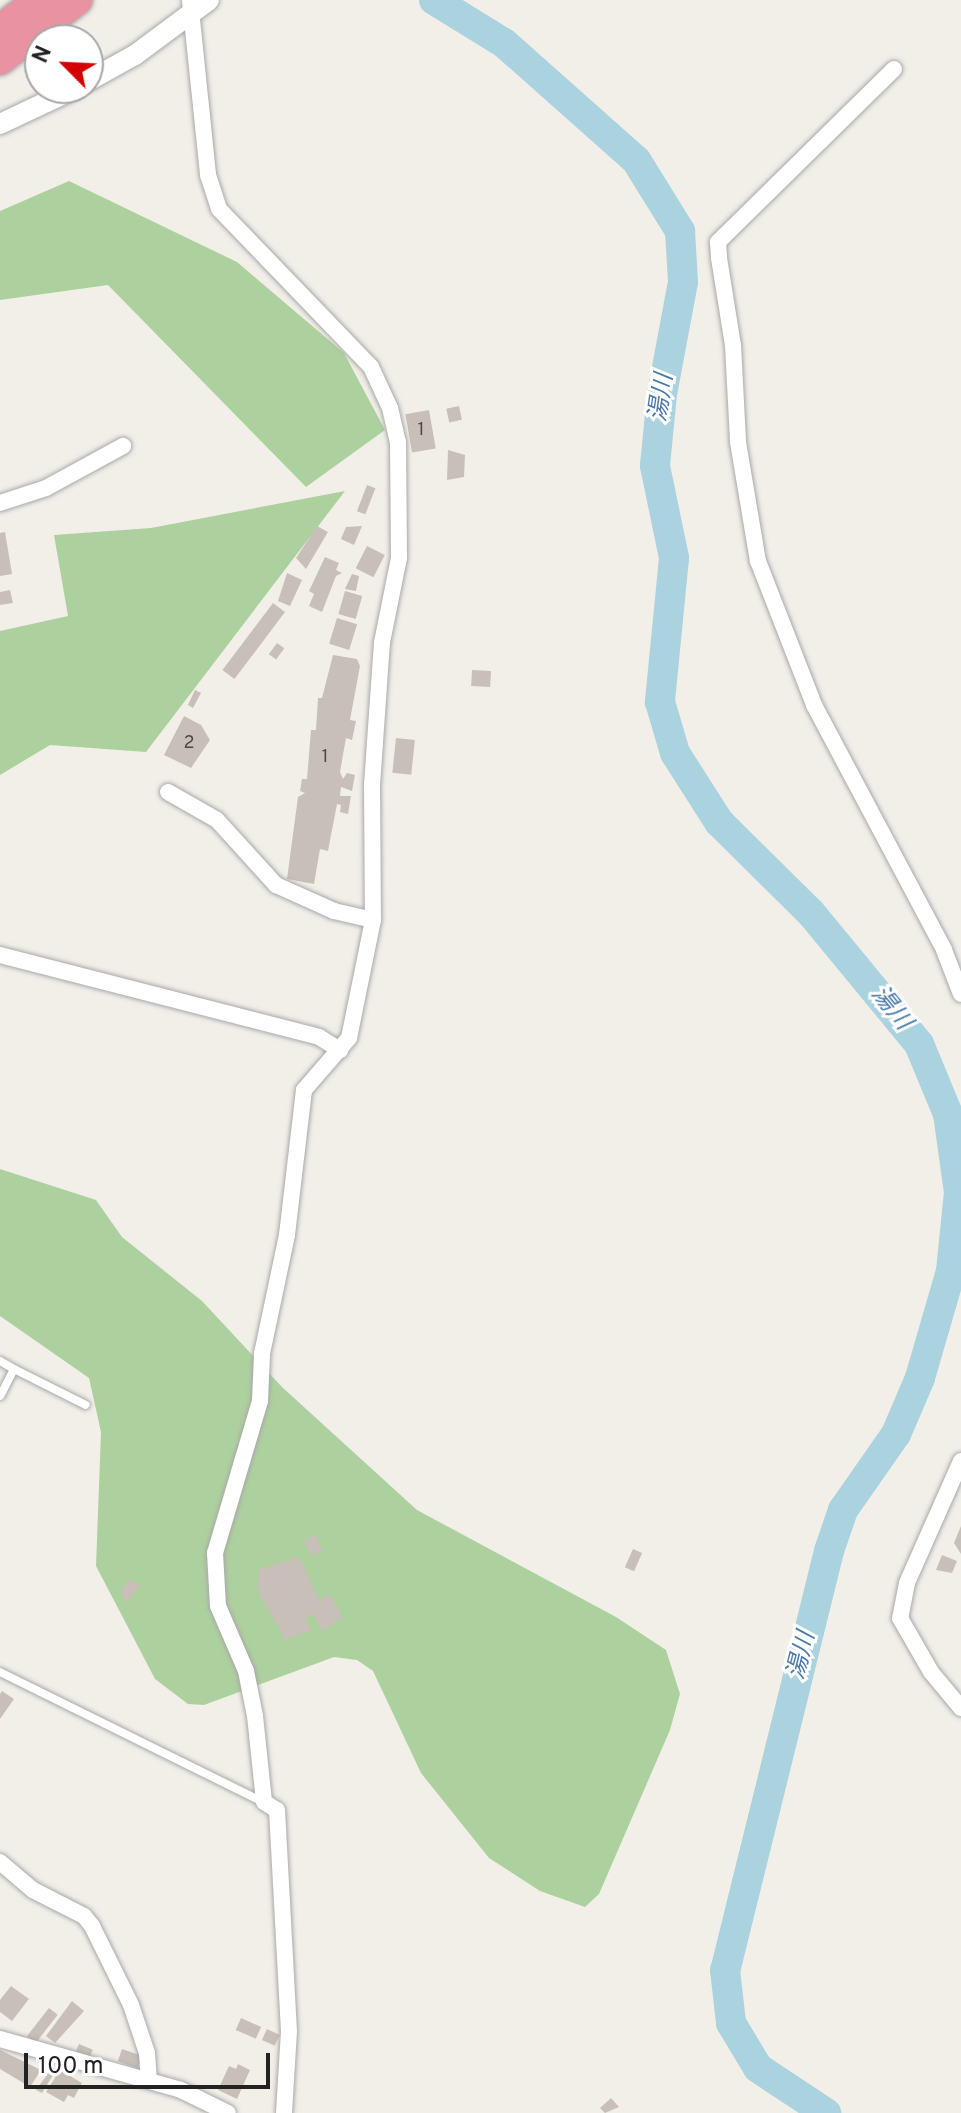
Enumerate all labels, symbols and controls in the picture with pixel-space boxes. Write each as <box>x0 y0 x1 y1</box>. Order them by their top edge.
north arrow <box>24 24 104 104</box>
text: N <box>28 42 59 68</box>
water label: 湯川 <box>645 372 681 424</box>
house number: 1 <box>418 420 424 442</box>
house number: 2 <box>183 733 195 755</box>
house number: 1 <box>322 747 328 769</box>
water label: 湯川 <box>864 981 916 1037</box>
water label: 湯川 <box>783 1629 823 1683</box>
scale bar <box>28 2037 274 2087</box>
text: 100 m <box>38 2052 104 2082</box>

